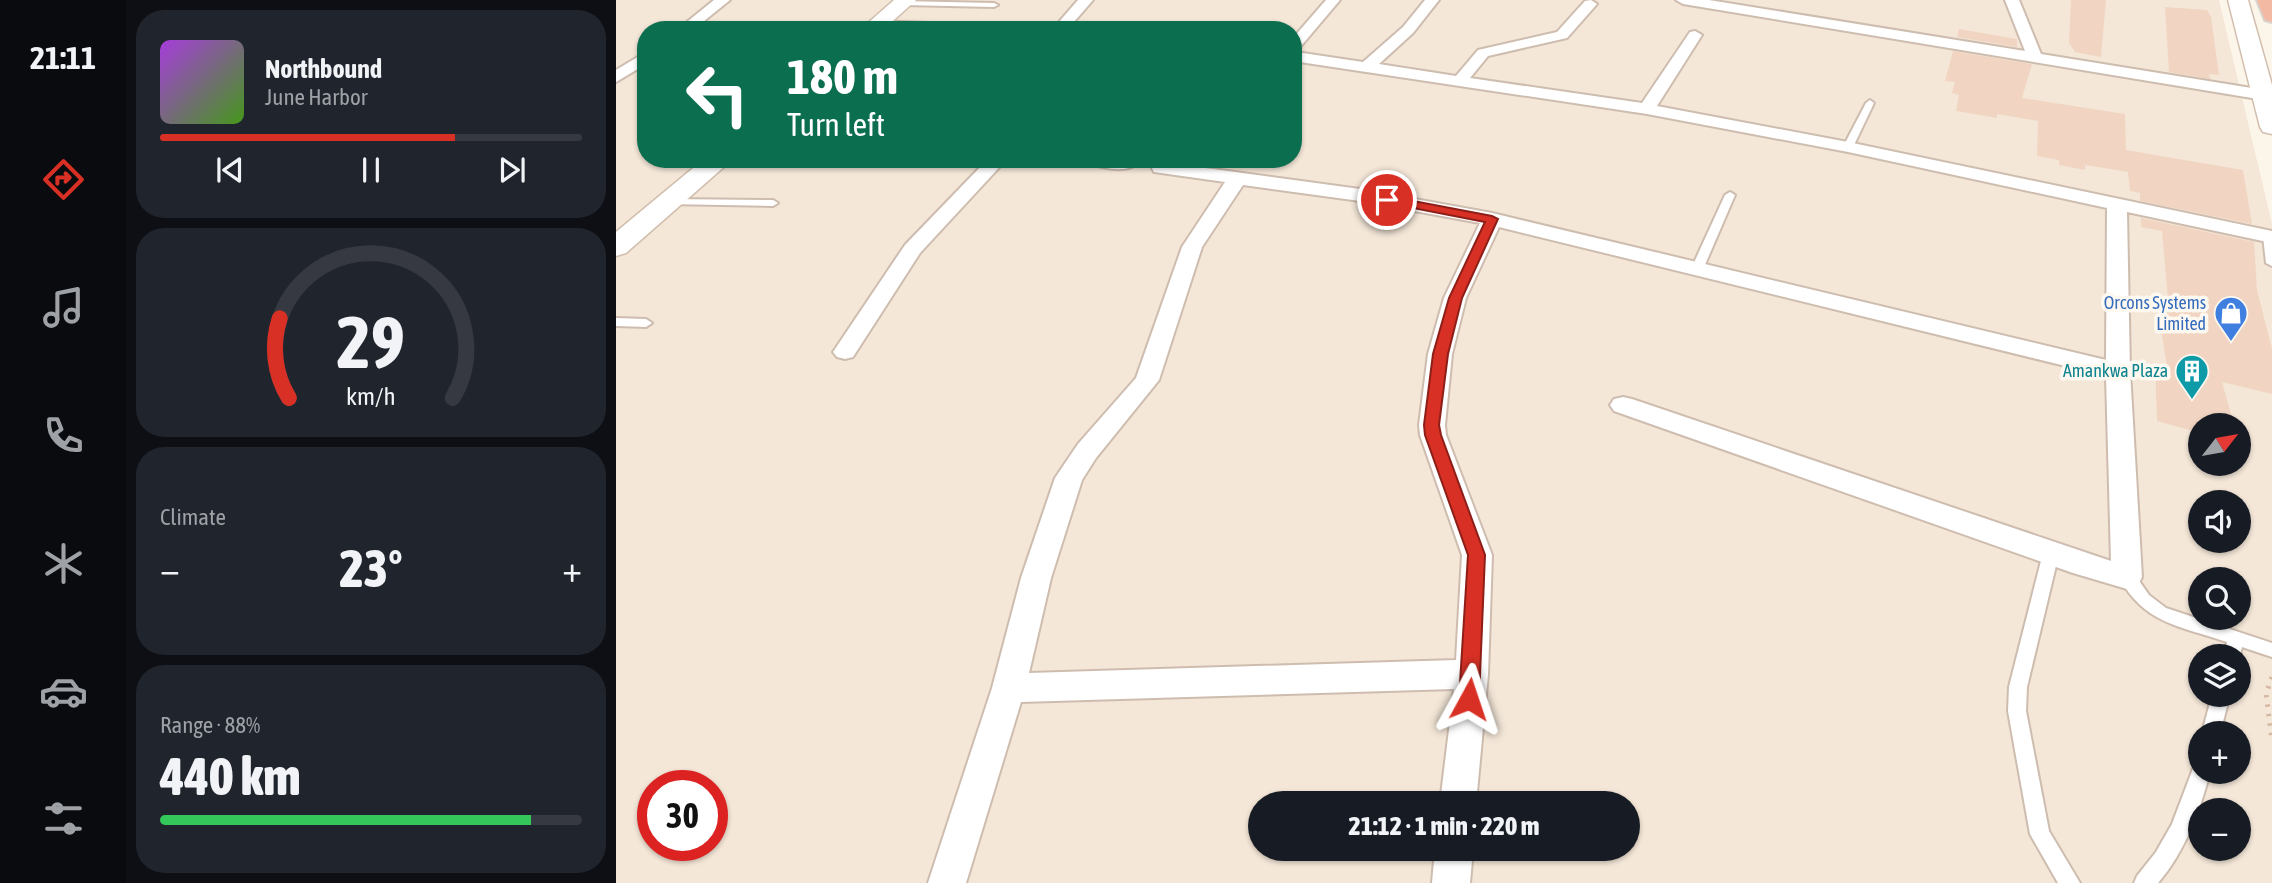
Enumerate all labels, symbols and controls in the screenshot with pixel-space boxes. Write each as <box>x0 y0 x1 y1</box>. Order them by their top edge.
text: 21:11 <box>30 39 96 76</box>
text: 180 m <box>787 48 898 104</box>
icon: left <box>672 49 763 140</box>
text: Northbound <box>265 54 382 84</box>
text: June Harbor <box>265 84 368 110</box>
text: Turn left <box>787 106 885 143</box>
icon: previous <box>211 151 249 189</box>
icon: pause <box>352 151 390 189</box>
icon: next <box>493 151 531 189</box>
icon: directions <box>39 155 88 204</box>
pin <box>1357 170 1417 230</box>
icon: arrive <box>1368 181 1406 219</box>
icon: music <box>39 283 88 332</box>
place label: Orcons Systems Limited <box>2104 292 2206 334</box>
shop icon: Orcons Systems Limited <box>2212 294 2250 343</box>
text: 29 <box>337 301 405 384</box>
building icon: Amankwa Plaza <box>2173 352 2211 401</box>
place label: Amankwa Plaza <box>2063 360 2168 381</box>
text: km/h <box>346 382 396 410</box>
icon: phone <box>39 411 88 460</box>
north arrow <box>2188 413 2250 476</box>
map controls <box>2188 413 2251 861</box>
button: sound <box>2188 490 2251 553</box>
text: Climate <box>160 504 226 530</box>
text: 23° <box>339 538 403 598</box>
icon: climate <box>39 539 88 588</box>
text: − <box>160 547 180 590</box>
text: + <box>562 547 582 590</box>
button: search <box>2188 567 2251 630</box>
button: layers <box>2188 644 2251 707</box>
position arrow <box>1432 662 1506 736</box>
icon: car <box>39 667 88 716</box>
text: Range · 88% <box>160 712 260 738</box>
button: + <box>2188 721 2251 784</box>
text: 440 km <box>160 746 301 806</box>
speed limit sign: 30 <box>637 770 728 861</box>
icon: filters <box>39 794 88 843</box>
button: − <box>2188 798 2251 861</box>
text: 21:12 · 1 min · 220 m <box>1349 811 1539 841</box>

